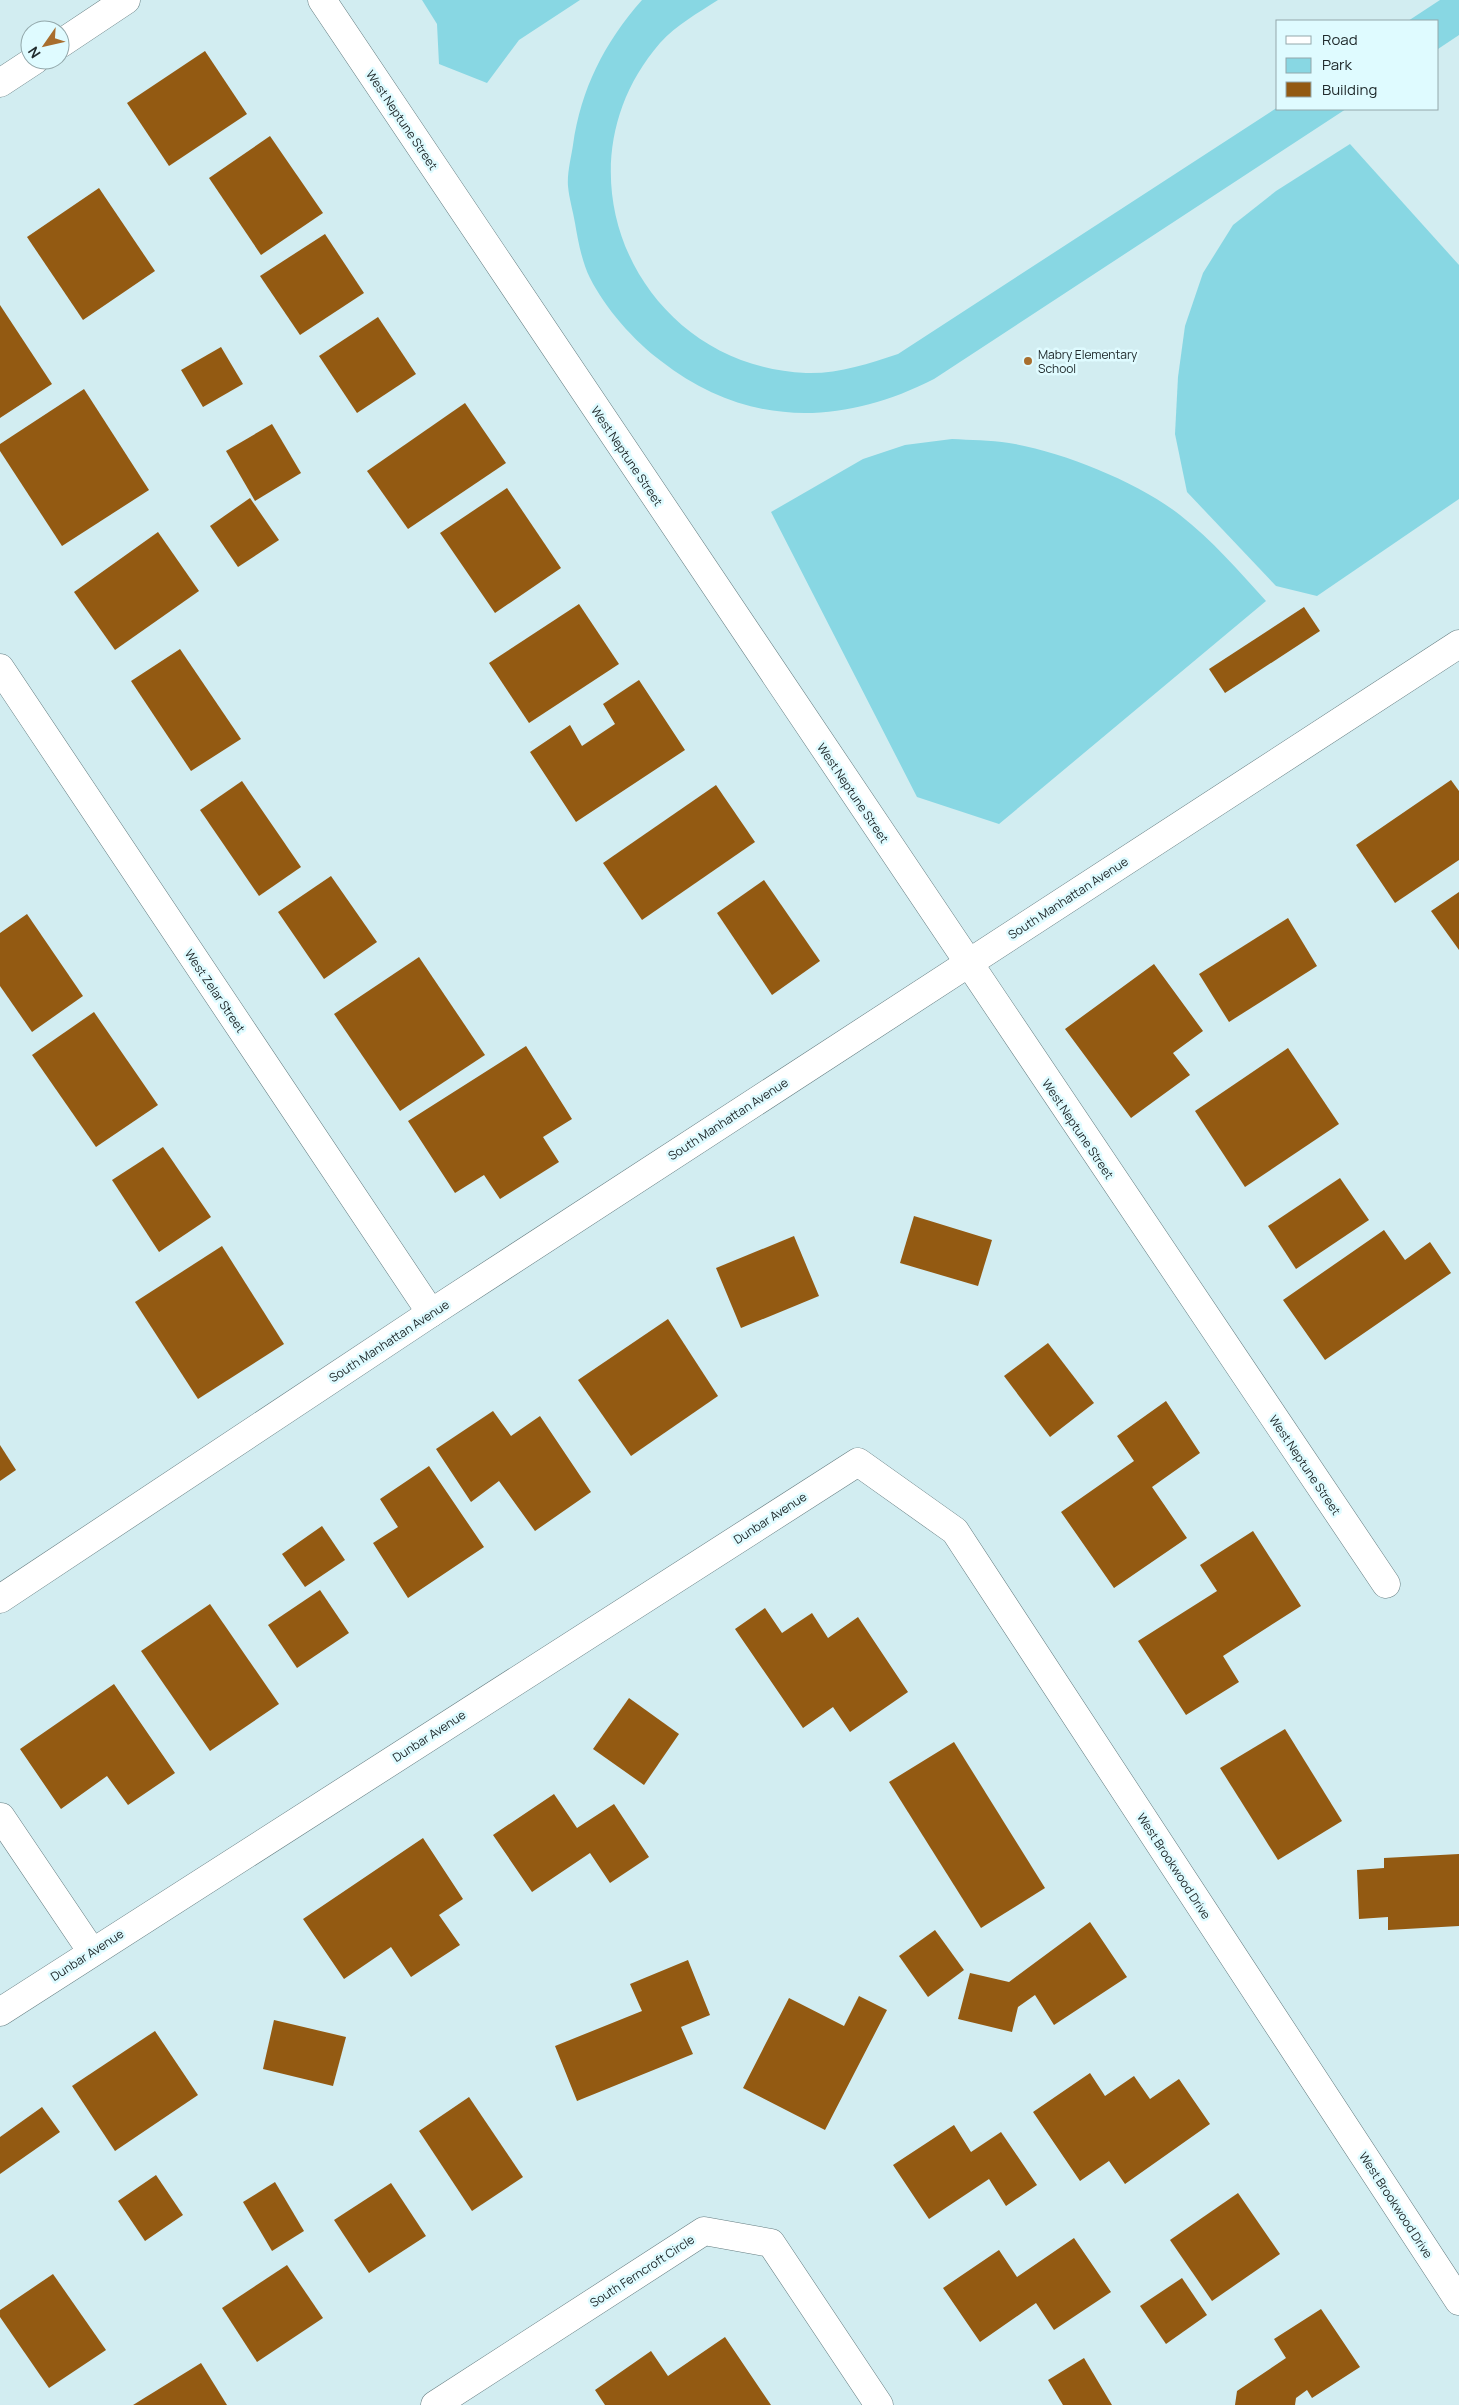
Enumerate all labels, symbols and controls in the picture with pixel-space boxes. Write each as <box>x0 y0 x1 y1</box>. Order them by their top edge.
north arrow <box>20 20 70 70</box>
legend <box>1276 20 1439 110</box>
text: Road <box>1322 29 1358 50</box>
text: N <box>23 43 44 62</box>
text: Park <box>1322 54 1352 75</box>
street label: West Neptune Street <box>362 67 442 173</box>
text: Building <box>1322 79 1377 100</box>
place label: Mabry Elementary School <box>1038 346 1138 377</box>
marker: Mabry Elementary School <box>1022 355 1034 367</box>
street label: West Neptune Street <box>587 403 667 509</box>
street label: West Neptune Street <box>813 740 893 846</box>
street label: South Manhattan Avenue <box>1005 853 1131 943</box>
street label: West Zelar Street <box>181 946 249 1036</box>
street label: South Manhattan Avenue <box>665 1074 791 1164</box>
street label: West Neptune Street <box>1038 1076 1118 1182</box>
street label: South Manhattan Avenue <box>326 1296 452 1386</box>
street label: West Neptune Street <box>1265 1412 1345 1518</box>
street label: Dunbar Avenue <box>730 1488 810 1548</box>
street label: Dunbar Avenue <box>389 1706 469 1766</box>
street label: West Brookwood Drive <box>1133 1810 1215 1922</box>
street label: Dunbar Avenue <box>47 1925 127 1985</box>
street label: West Brookwood Drive <box>1355 2149 1437 2261</box>
street label: South Ferncroft Circle <box>586 2231 698 2311</box>

